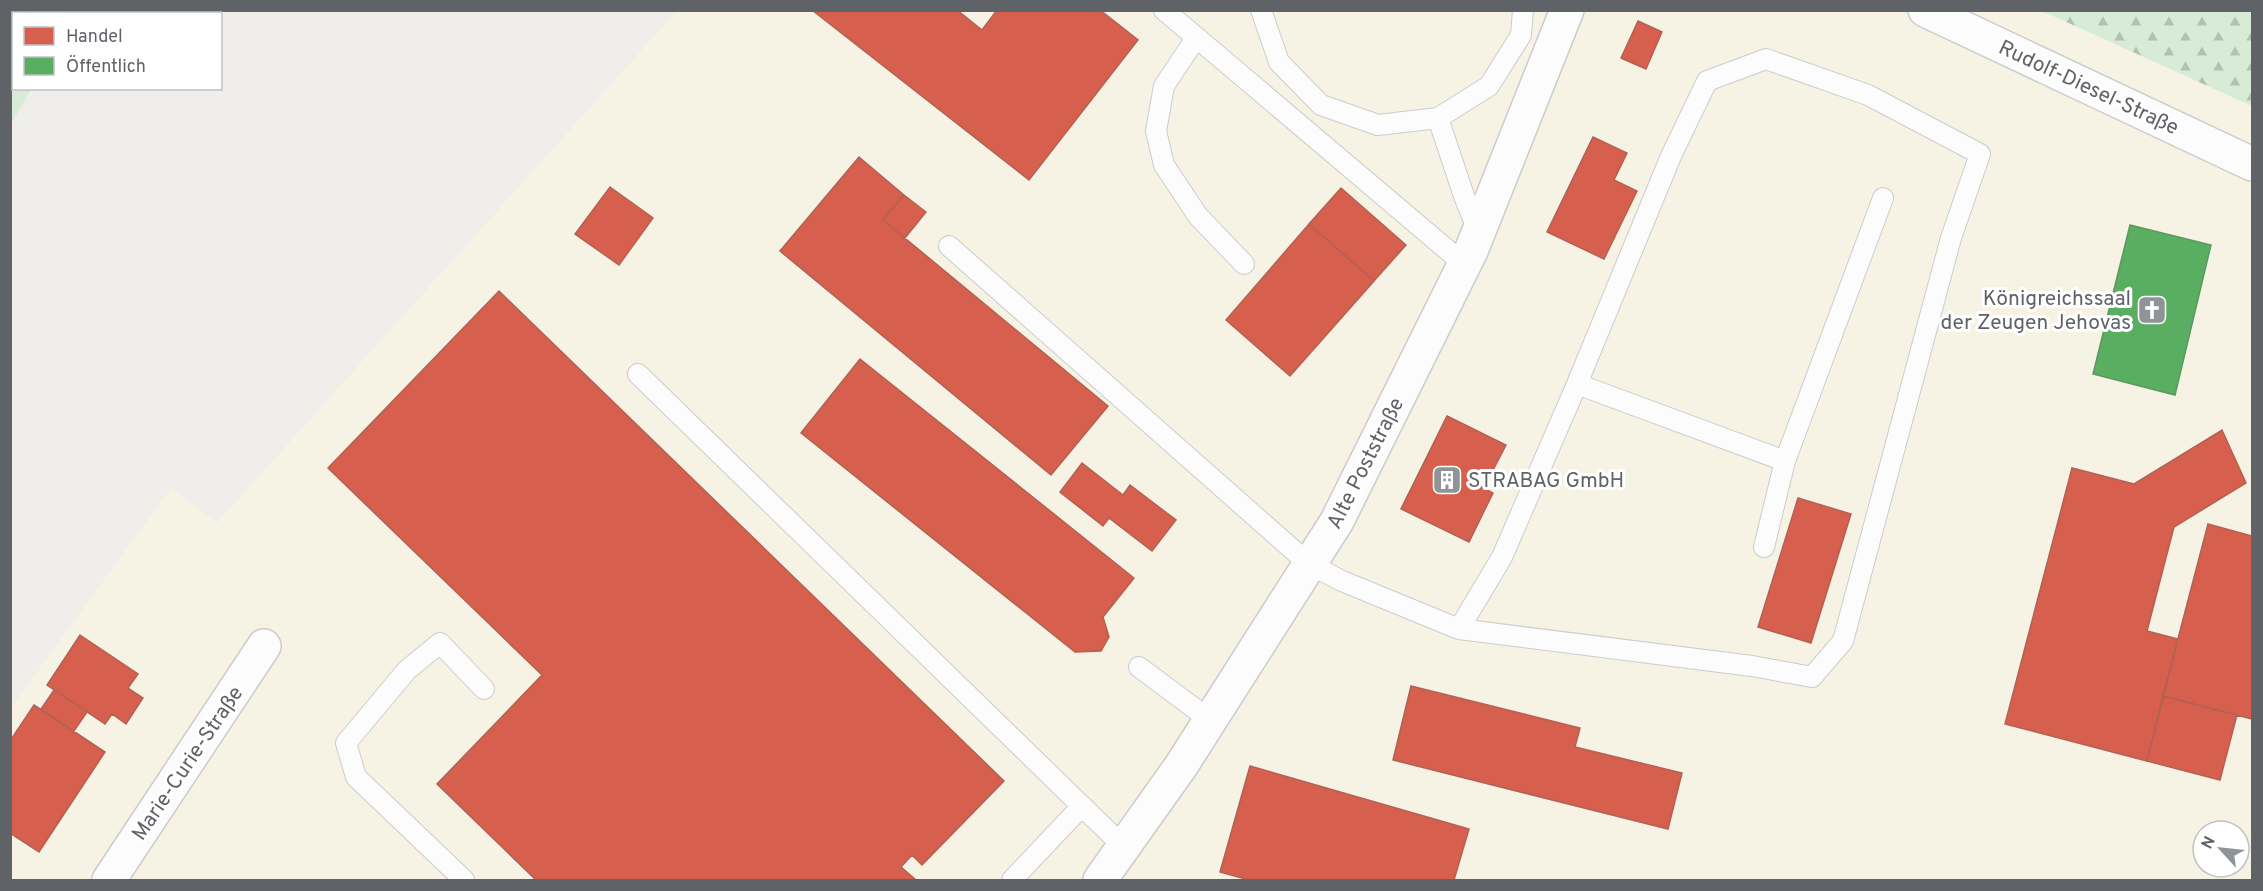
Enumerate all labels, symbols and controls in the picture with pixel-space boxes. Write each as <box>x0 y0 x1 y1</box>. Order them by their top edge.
legend <box>12 12 222 90</box>
text: Handel <box>66 26 123 49</box>
street label: Rudolf-Diesel-Straße <box>1994 35 2183 142</box>
text: Öffentlich <box>66 54 146 79</box>
place label: Königreichssaal der Zeugen Jehovas <box>1941 286 2131 337</box>
church icon: Königreichssaal der Zeugen Jehovas <box>2136 294 2168 326</box>
street label: Alte Poststraße <box>1322 393 1411 534</box>
building icon: STRABAG GmbH <box>1431 464 1463 496</box>
place label: STRABAG GmbH <box>1468 468 1624 495</box>
street label: Marie-Curie-Straße <box>127 681 250 846</box>
north arrow <box>2191 819 2251 879</box>
text: N <box>2198 833 2221 853</box>

